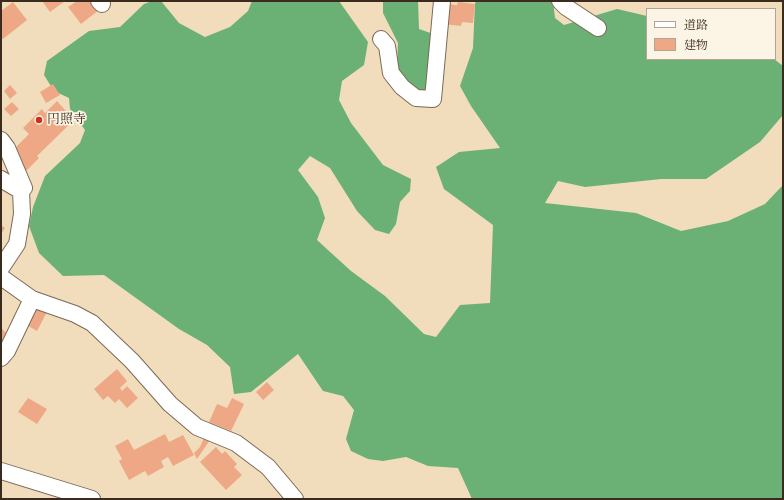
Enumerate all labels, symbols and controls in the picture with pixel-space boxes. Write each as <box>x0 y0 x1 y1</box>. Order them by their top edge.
legend <box>646 8 776 60</box>
text: 道路 <box>684 17 708 33</box>
text: 建物 <box>684 37 708 53</box>
place label: 円照寺 <box>47 112 86 128</box>
marker: 円照寺 <box>34 115 44 125</box>

